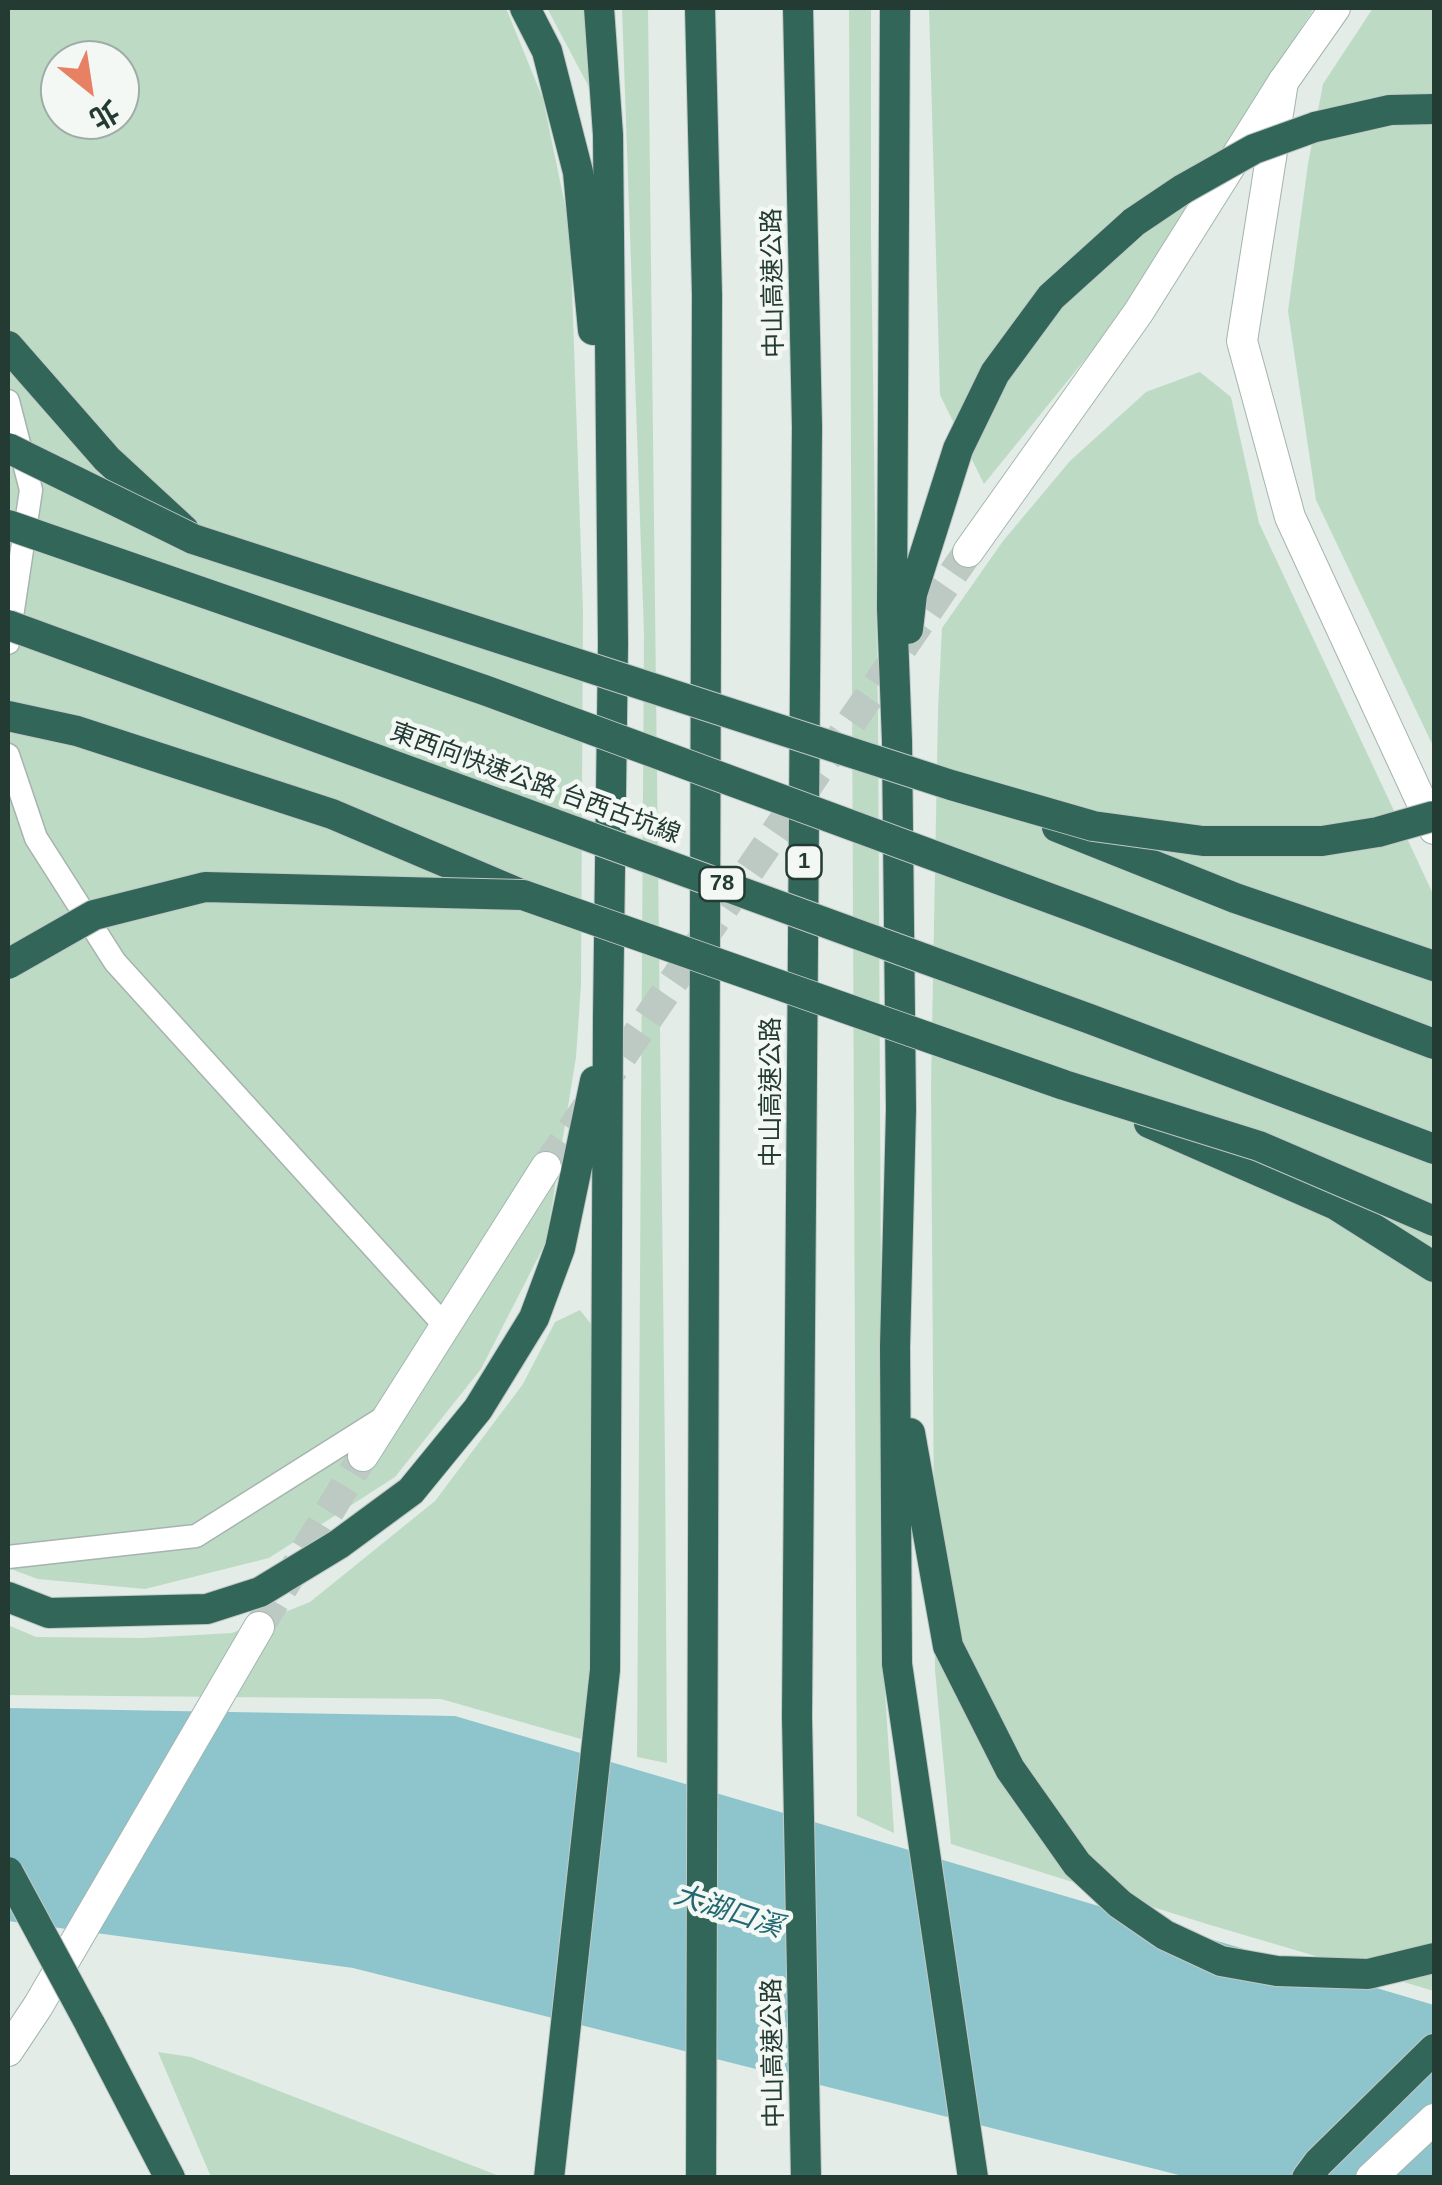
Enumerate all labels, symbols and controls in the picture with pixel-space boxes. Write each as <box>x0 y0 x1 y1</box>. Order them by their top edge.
north arrow <box>40 40 140 140</box>
text: 北 <box>84 94 124 135</box>
street label: 中山高速公路 <box>758 208 790 358</box>
street label: 東西向快速公路 台西古坑線 <box>386 717 684 851</box>
road number: 1 <box>786 845 822 879</box>
road number: 78 <box>700 867 744 901</box>
street label: 中山高速公路 <box>757 1017 787 1167</box>
water label: 大湖口溪 <box>670 1879 786 1945</box>
street label: 中山高速公路 <box>758 1978 790 2128</box>

